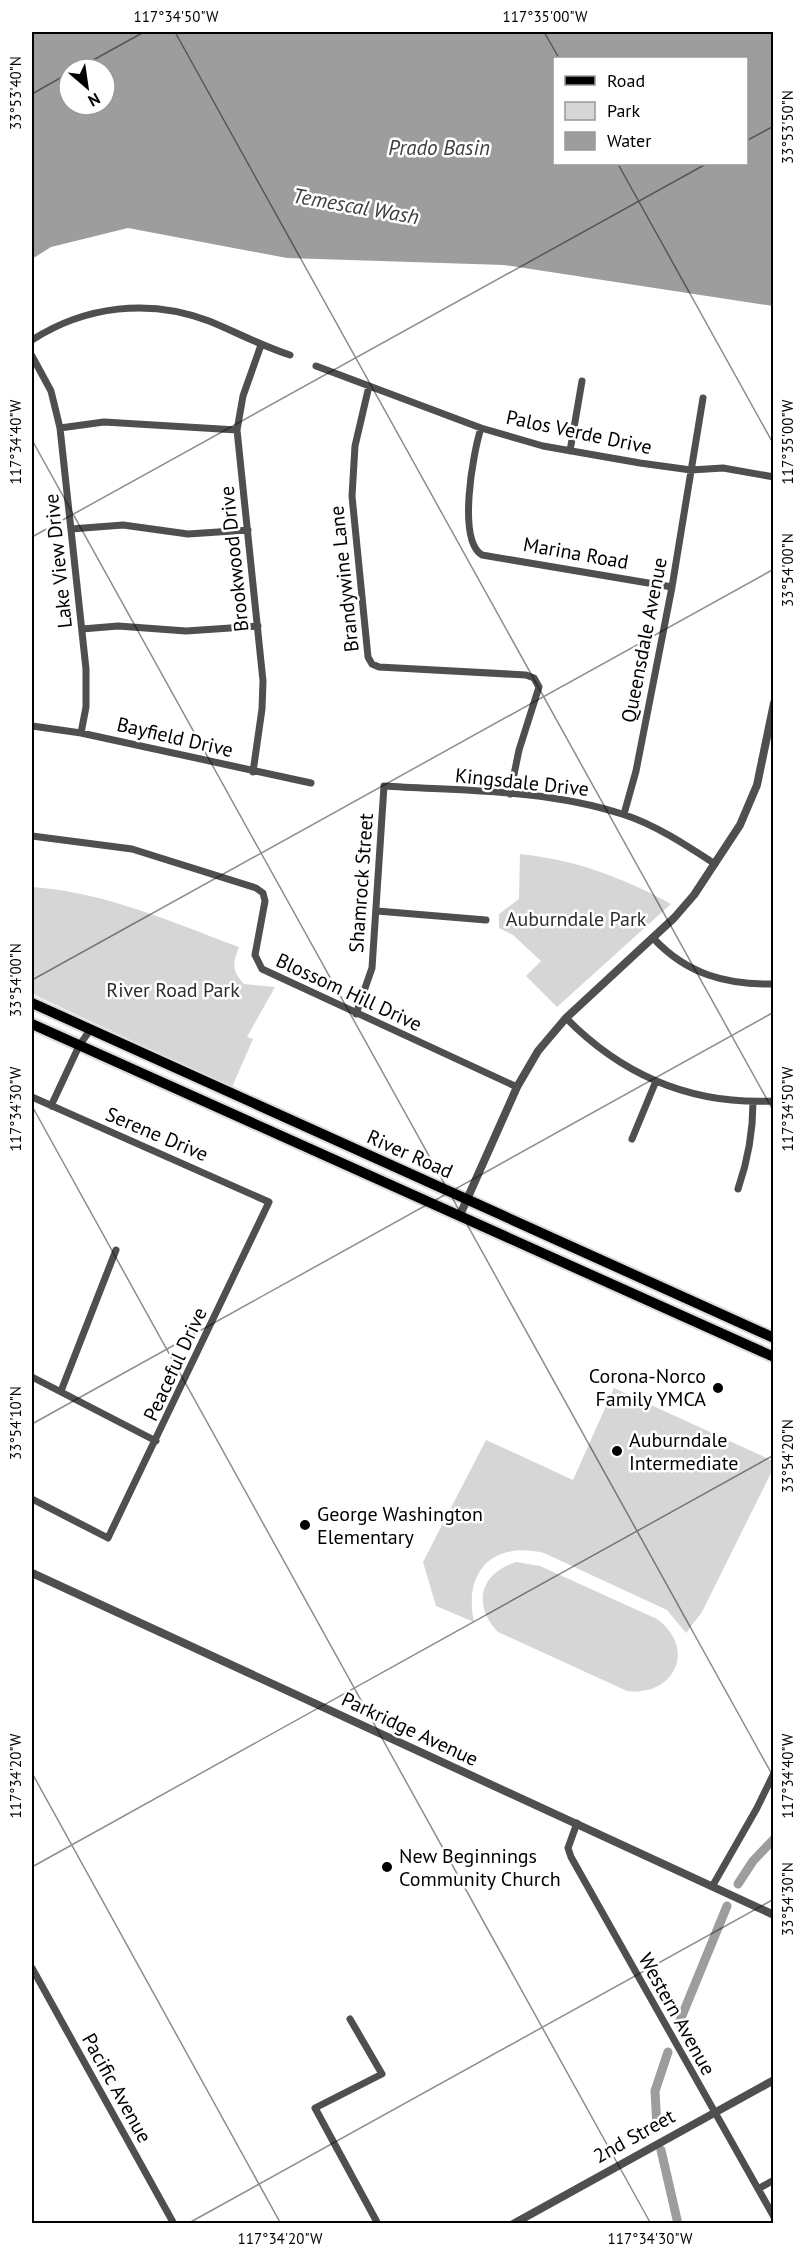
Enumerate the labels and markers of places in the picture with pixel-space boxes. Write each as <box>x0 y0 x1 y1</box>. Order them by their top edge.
place label: Corona-Norco Family YMCA <box>589 1363 706 1412</box>
marker: Corona-Norco Family YMCA <box>711 1381 725 1395</box>
place label: Auburndale Intermediate <box>629 1427 738 1476</box>
marker: Auburndale Intermediate <box>610 1444 624 1458</box>
place label: George Washington Elementary <box>317 1501 483 1550</box>
marker: George Washington Elementary <box>298 1518 312 1532</box>
place label: New Beginnings Community Church <box>399 1843 561 1892</box>
marker: New Beginnings Community Church <box>380 1860 394 1874</box>

